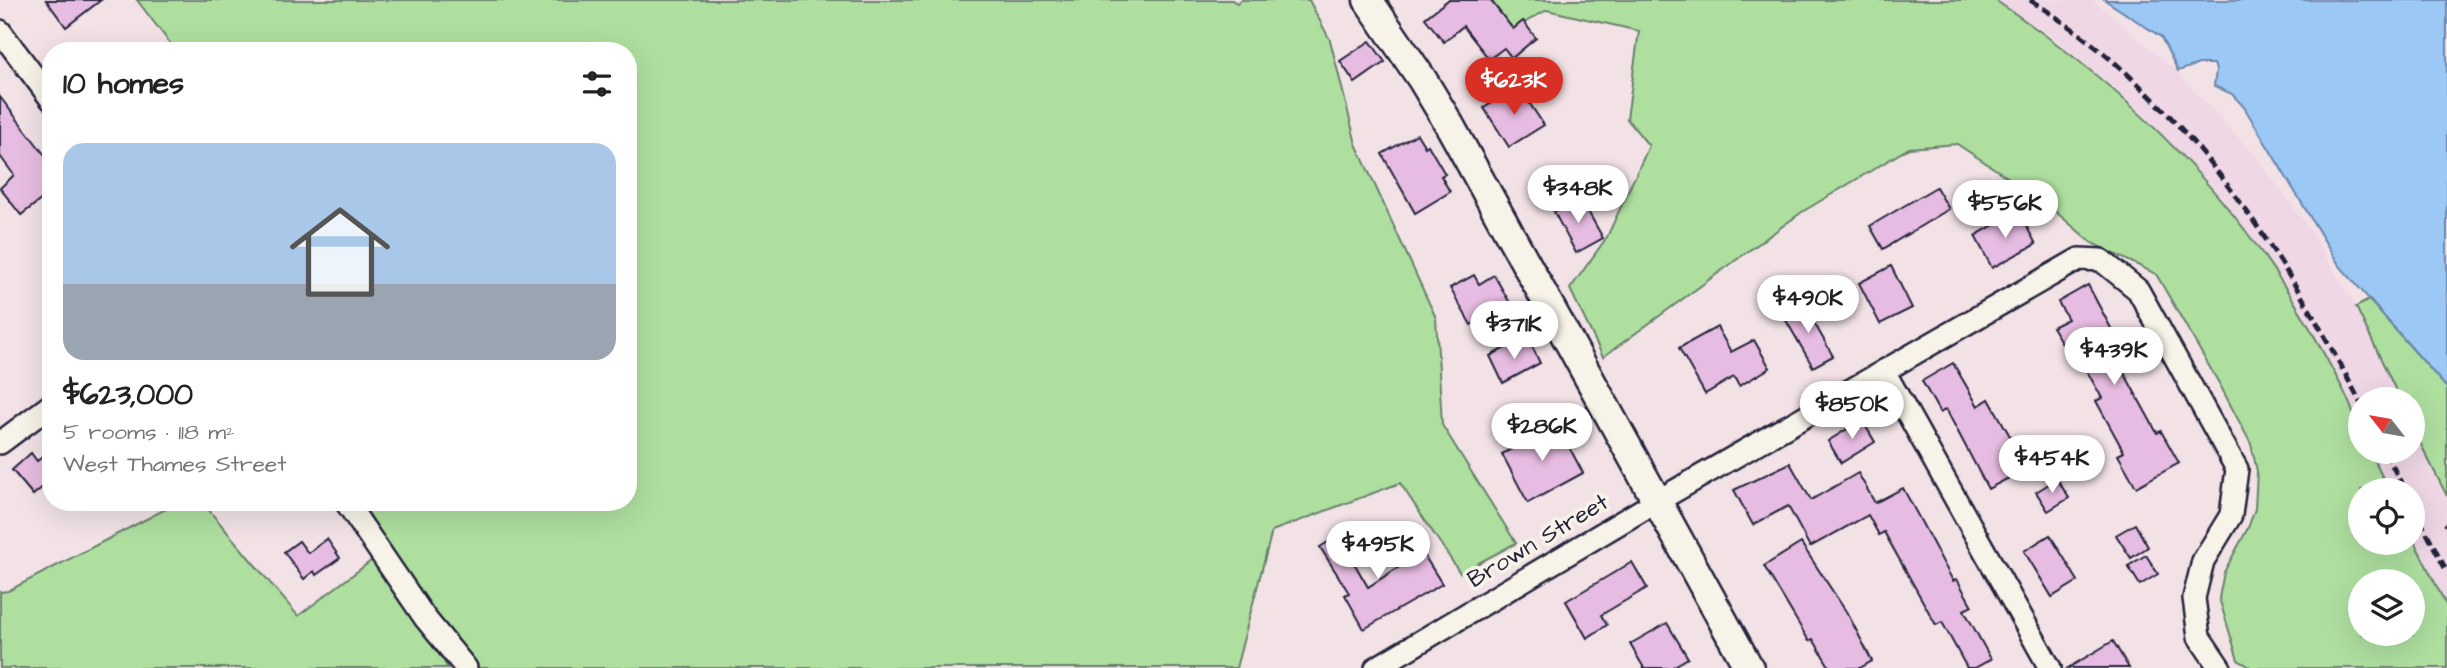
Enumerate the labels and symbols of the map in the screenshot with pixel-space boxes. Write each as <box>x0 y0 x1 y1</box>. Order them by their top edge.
pin: $623K <box>1465 58 1563 117</box>
pin: $348K <box>1529 166 1627 225</box>
pin: $556K <box>1956 180 2054 240</box>
pin: $490K <box>1759 276 1857 335</box>
pin: $371K <box>1465 302 1563 361</box>
pin: $439K <box>2065 328 2163 387</box>
pin: $850K <box>1803 382 1901 441</box>
north arrow <box>2348 387 2426 464</box>
pin: $286K <box>1493 404 1591 463</box>
pin: $454K <box>2003 435 2101 495</box>
street label: Brown Street <box>1461 485 1615 596</box>
pin: $495K <box>1329 522 1427 581</box>

